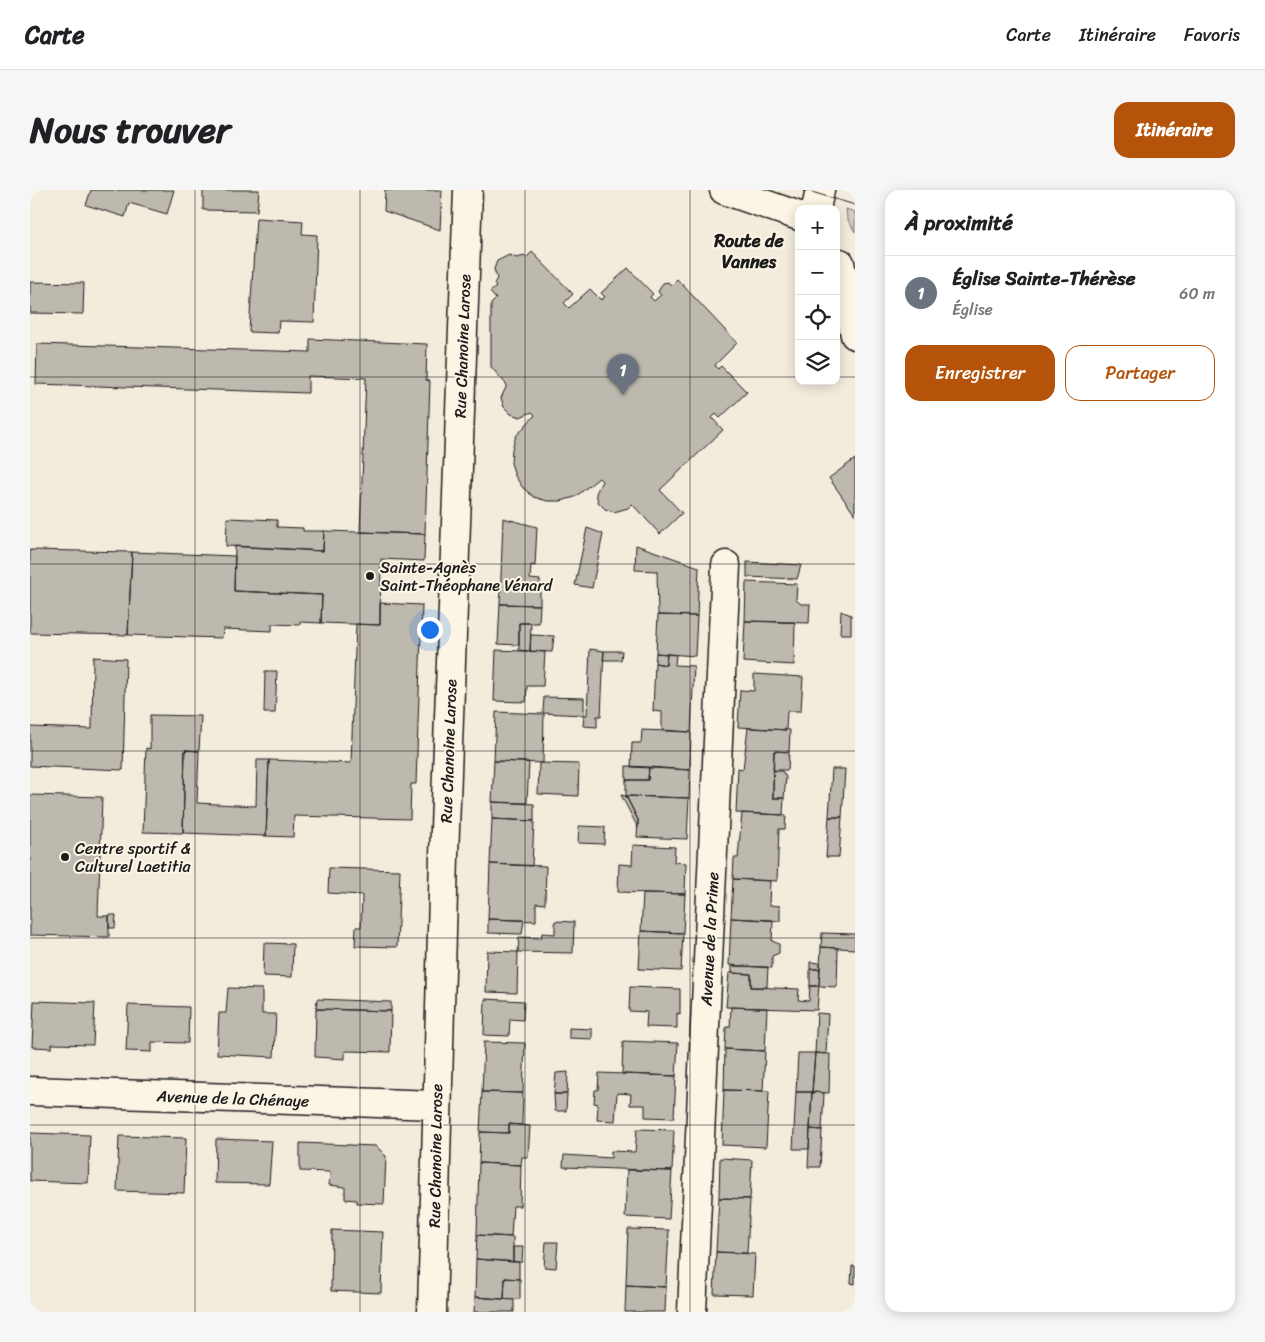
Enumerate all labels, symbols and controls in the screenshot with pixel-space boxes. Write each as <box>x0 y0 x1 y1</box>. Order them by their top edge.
text: Carte <box>25 14 85 56</box>
text: Carte <box>1006 19 1051 51</box>
text: Itinéraire <box>1079 19 1156 51</box>
text: Favoris <box>1184 19 1240 51</box>
text: Nous trouver <box>30 99 230 161</box>
button: Itinéraire <box>1114 102 1235 158</box>
text: À proximité <box>905 204 1013 242</box>
map controls <box>795 205 840 385</box>
button: + <box>795 205 840 250</box>
district label: Route de Vannes <box>713 225 785 278</box>
button: − <box>795 250 840 295</box>
text: Église Sainte-Thérèse <box>952 262 1135 295</box>
street label: Rue Chanoine Larose <box>445 273 480 418</box>
text: 1 <box>918 279 924 308</box>
text: 60 m <box>1179 279 1215 308</box>
button: locate <box>795 295 840 340</box>
text: Église <box>952 295 993 324</box>
button: layers <box>795 340 840 385</box>
button: Enregistrer <box>905 345 1055 401</box>
button: Partager <box>1065 345 1215 401</box>
pin: 1 <box>607 354 639 395</box>
place label: Sainte-Agnès Saint-Théophane Vénard <box>380 553 554 600</box>
marker: Sainte-Agnès Saint-Théophane Vénard <box>364 570 376 582</box>
your location <box>417 617 443 643</box>
street label: Rue Chanoine Larose <box>431 678 466 823</box>
place label: Centre sportif & Culturel Laetitia <box>75 834 192 881</box>
marker: Centre sportif & Culturel Laetitia <box>59 851 71 863</box>
street label: Avenue de la Prime <box>691 871 727 1008</box>
street label: Avenue de la Chénaye <box>155 1081 310 1116</box>
street label: Rue Chanoine Larose <box>420 1083 451 1228</box>

